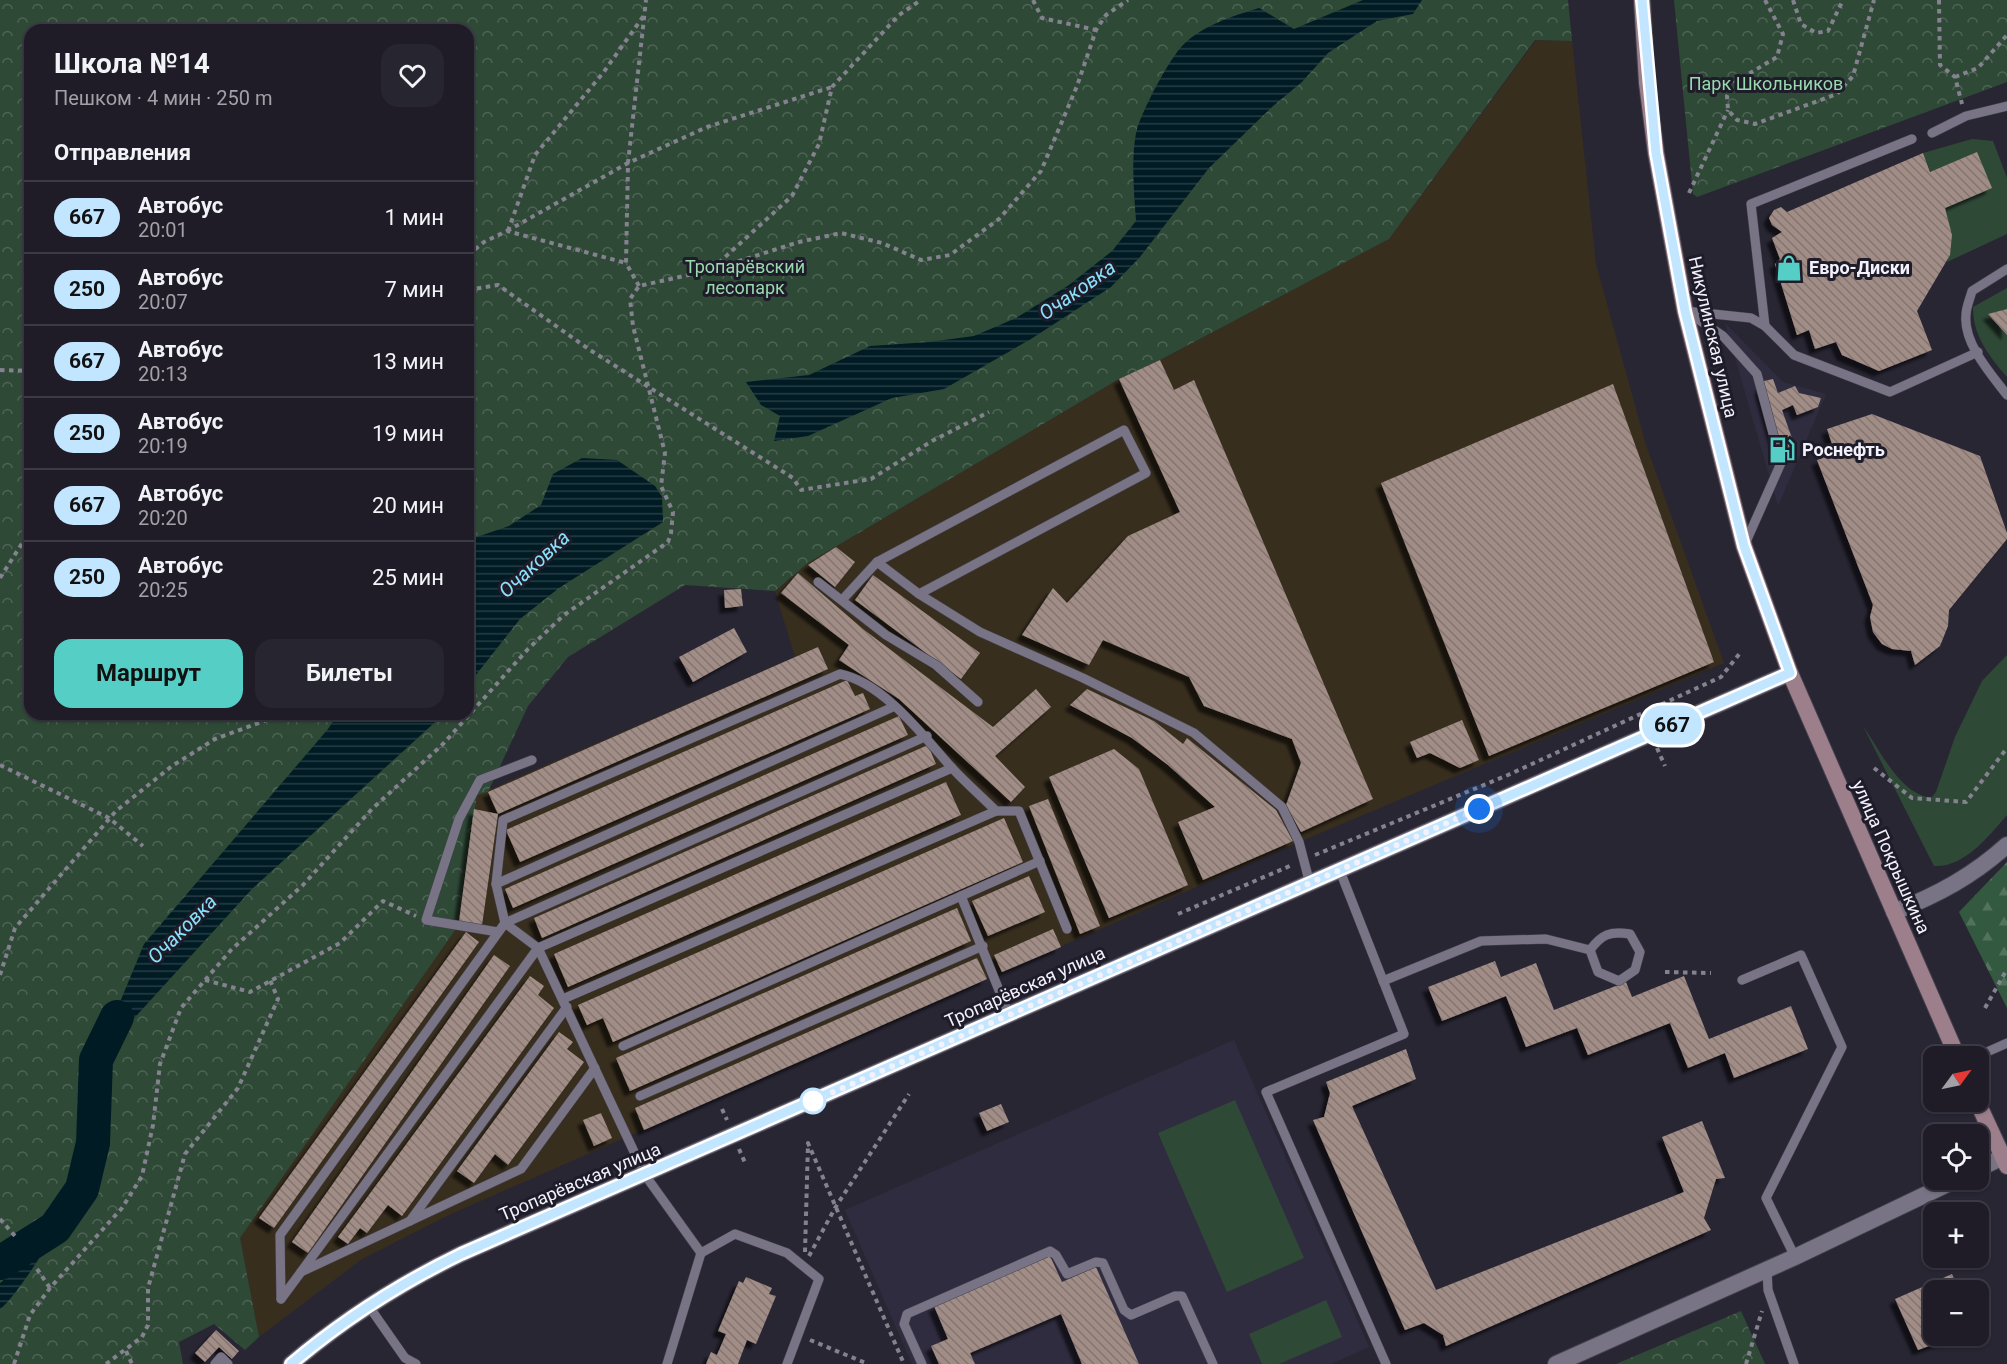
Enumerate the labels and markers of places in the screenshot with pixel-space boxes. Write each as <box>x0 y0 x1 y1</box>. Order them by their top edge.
shop icon: Евро-Диски <box>1774 253 1804 283</box>
place label: Евро-Диски <box>1809 257 1910 278</box>
fuel station icon: Роснефть <box>1767 435 1797 465</box>
place label: Роснефть <box>1802 439 1885 460</box>
unlabelled marker <box>800 1088 826 1114</box>

